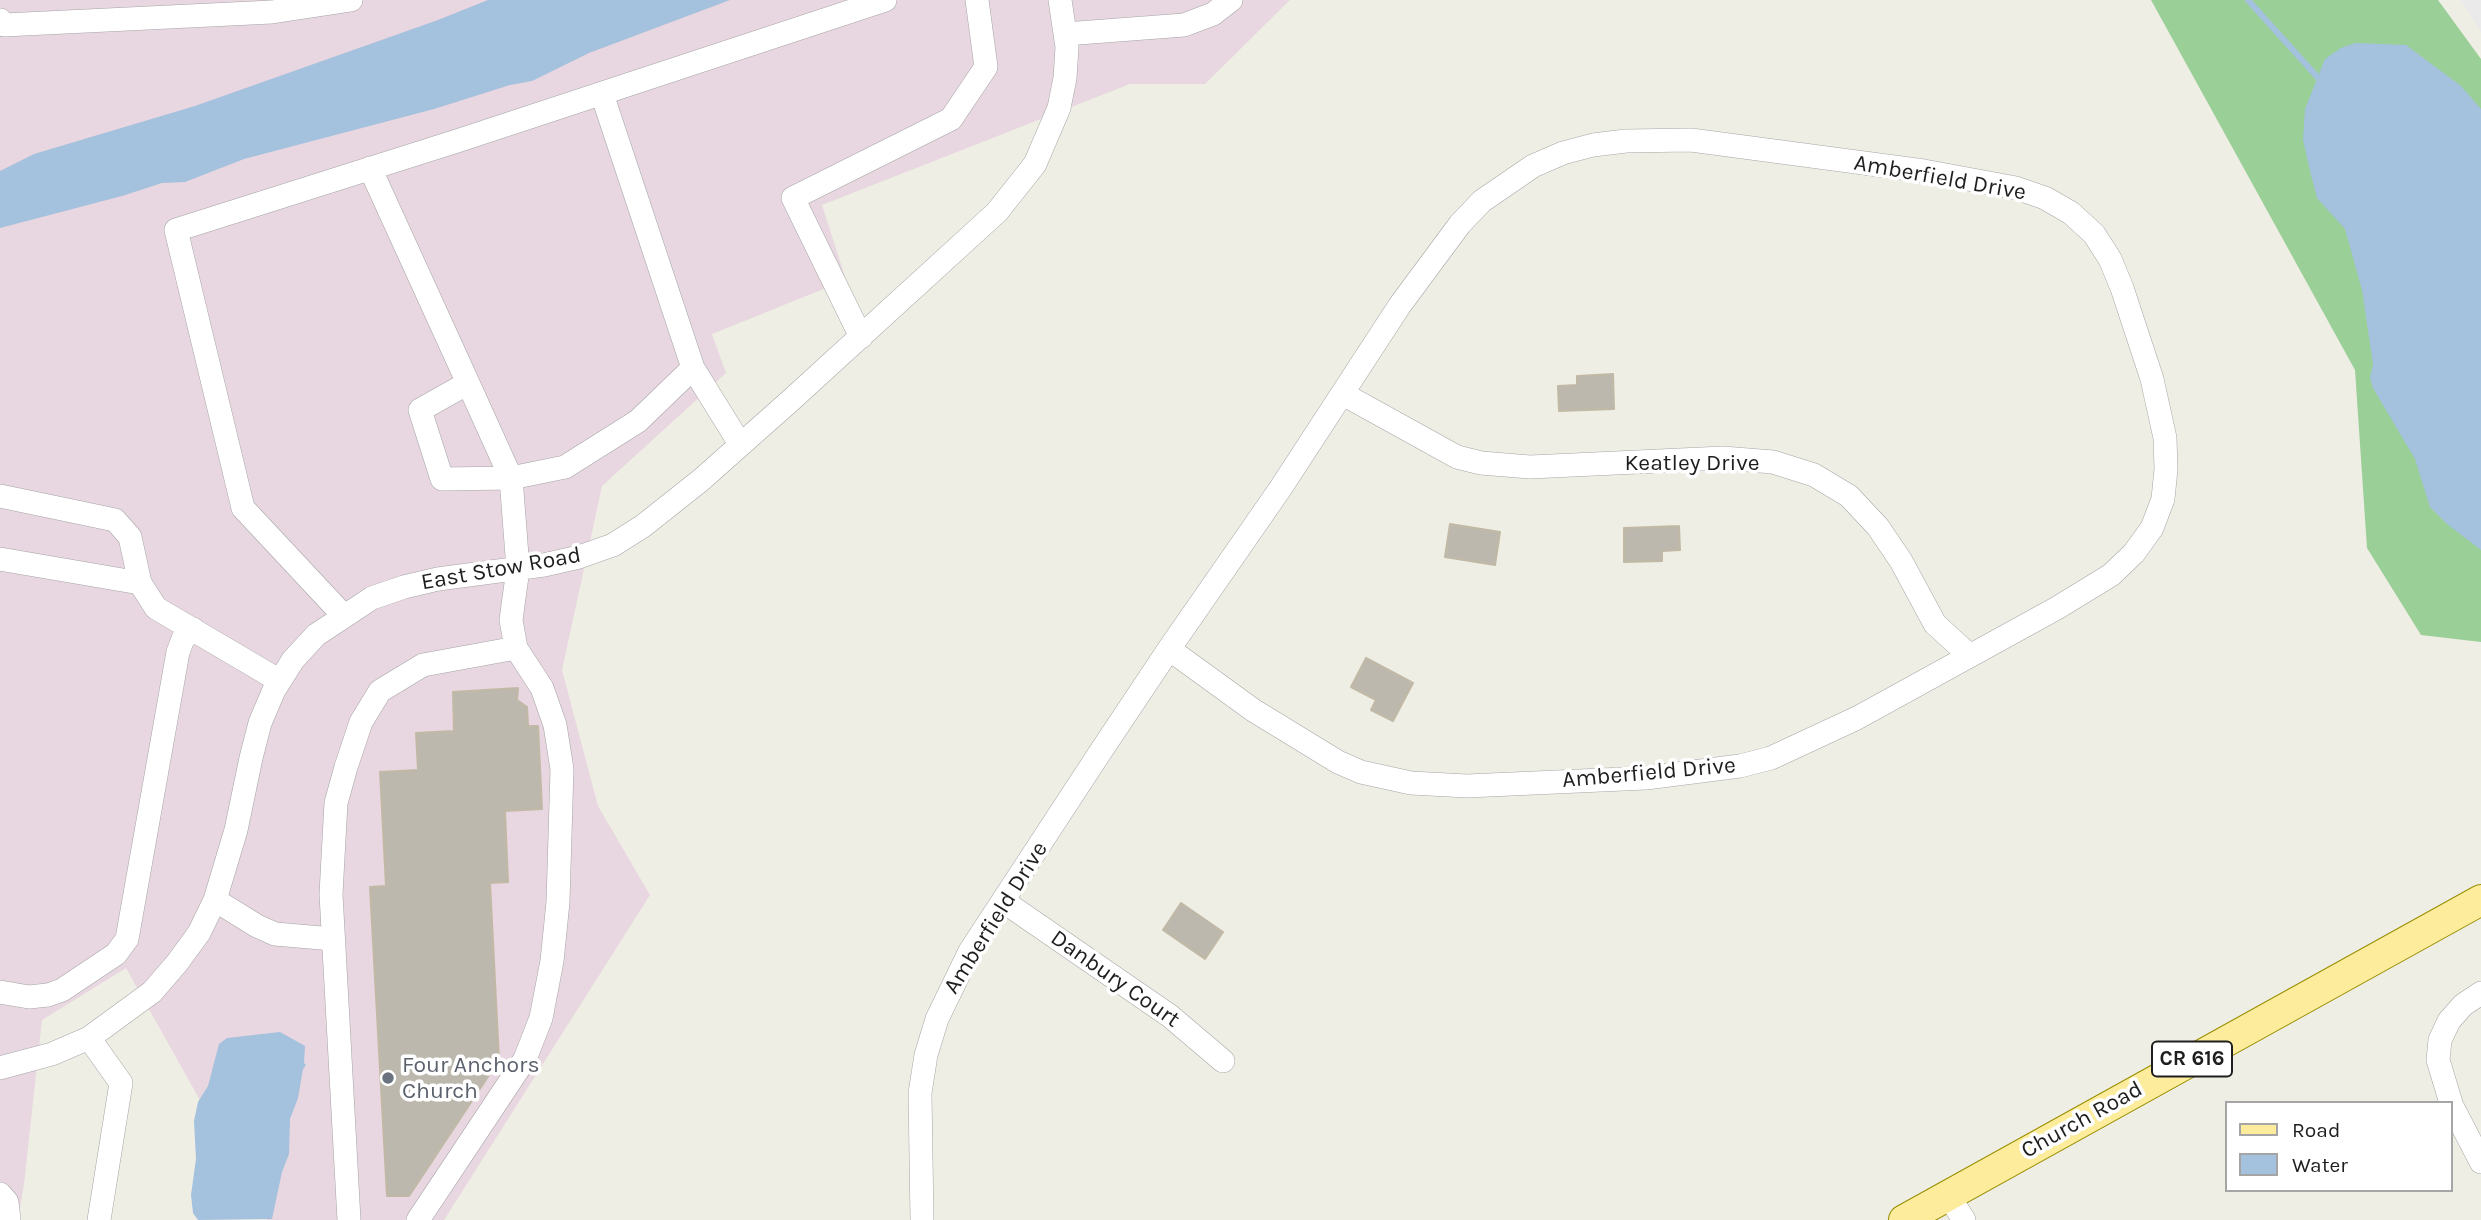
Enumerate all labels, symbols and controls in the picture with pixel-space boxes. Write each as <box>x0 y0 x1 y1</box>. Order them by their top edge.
street label: Amberfield Drive <box>1852 149 2028 207</box>
street label: Keatley Drive <box>1624 449 1760 477</box>
street label: East Stow Road <box>419 541 583 597</box>
street label: Amberfield Drive <box>1561 752 1737 794</box>
street label: Amberfield Drive <box>938 837 1054 999</box>
street label: Danbury Court <box>1045 924 1185 1034</box>
road number: CR 616 <box>2152 1042 2232 1076</box>
place label: Four Anchors Church <box>402 1051 539 1105</box>
marker: Four Anchors Church <box>380 1070 396 1086</box>
street label: Church Road <box>2017 1075 2147 1165</box>
legend <box>2226 1101 2453 1192</box>
text: Road <box>2292 1118 2340 1142</box>
text: Water <box>2292 1153 2348 1177</box>

